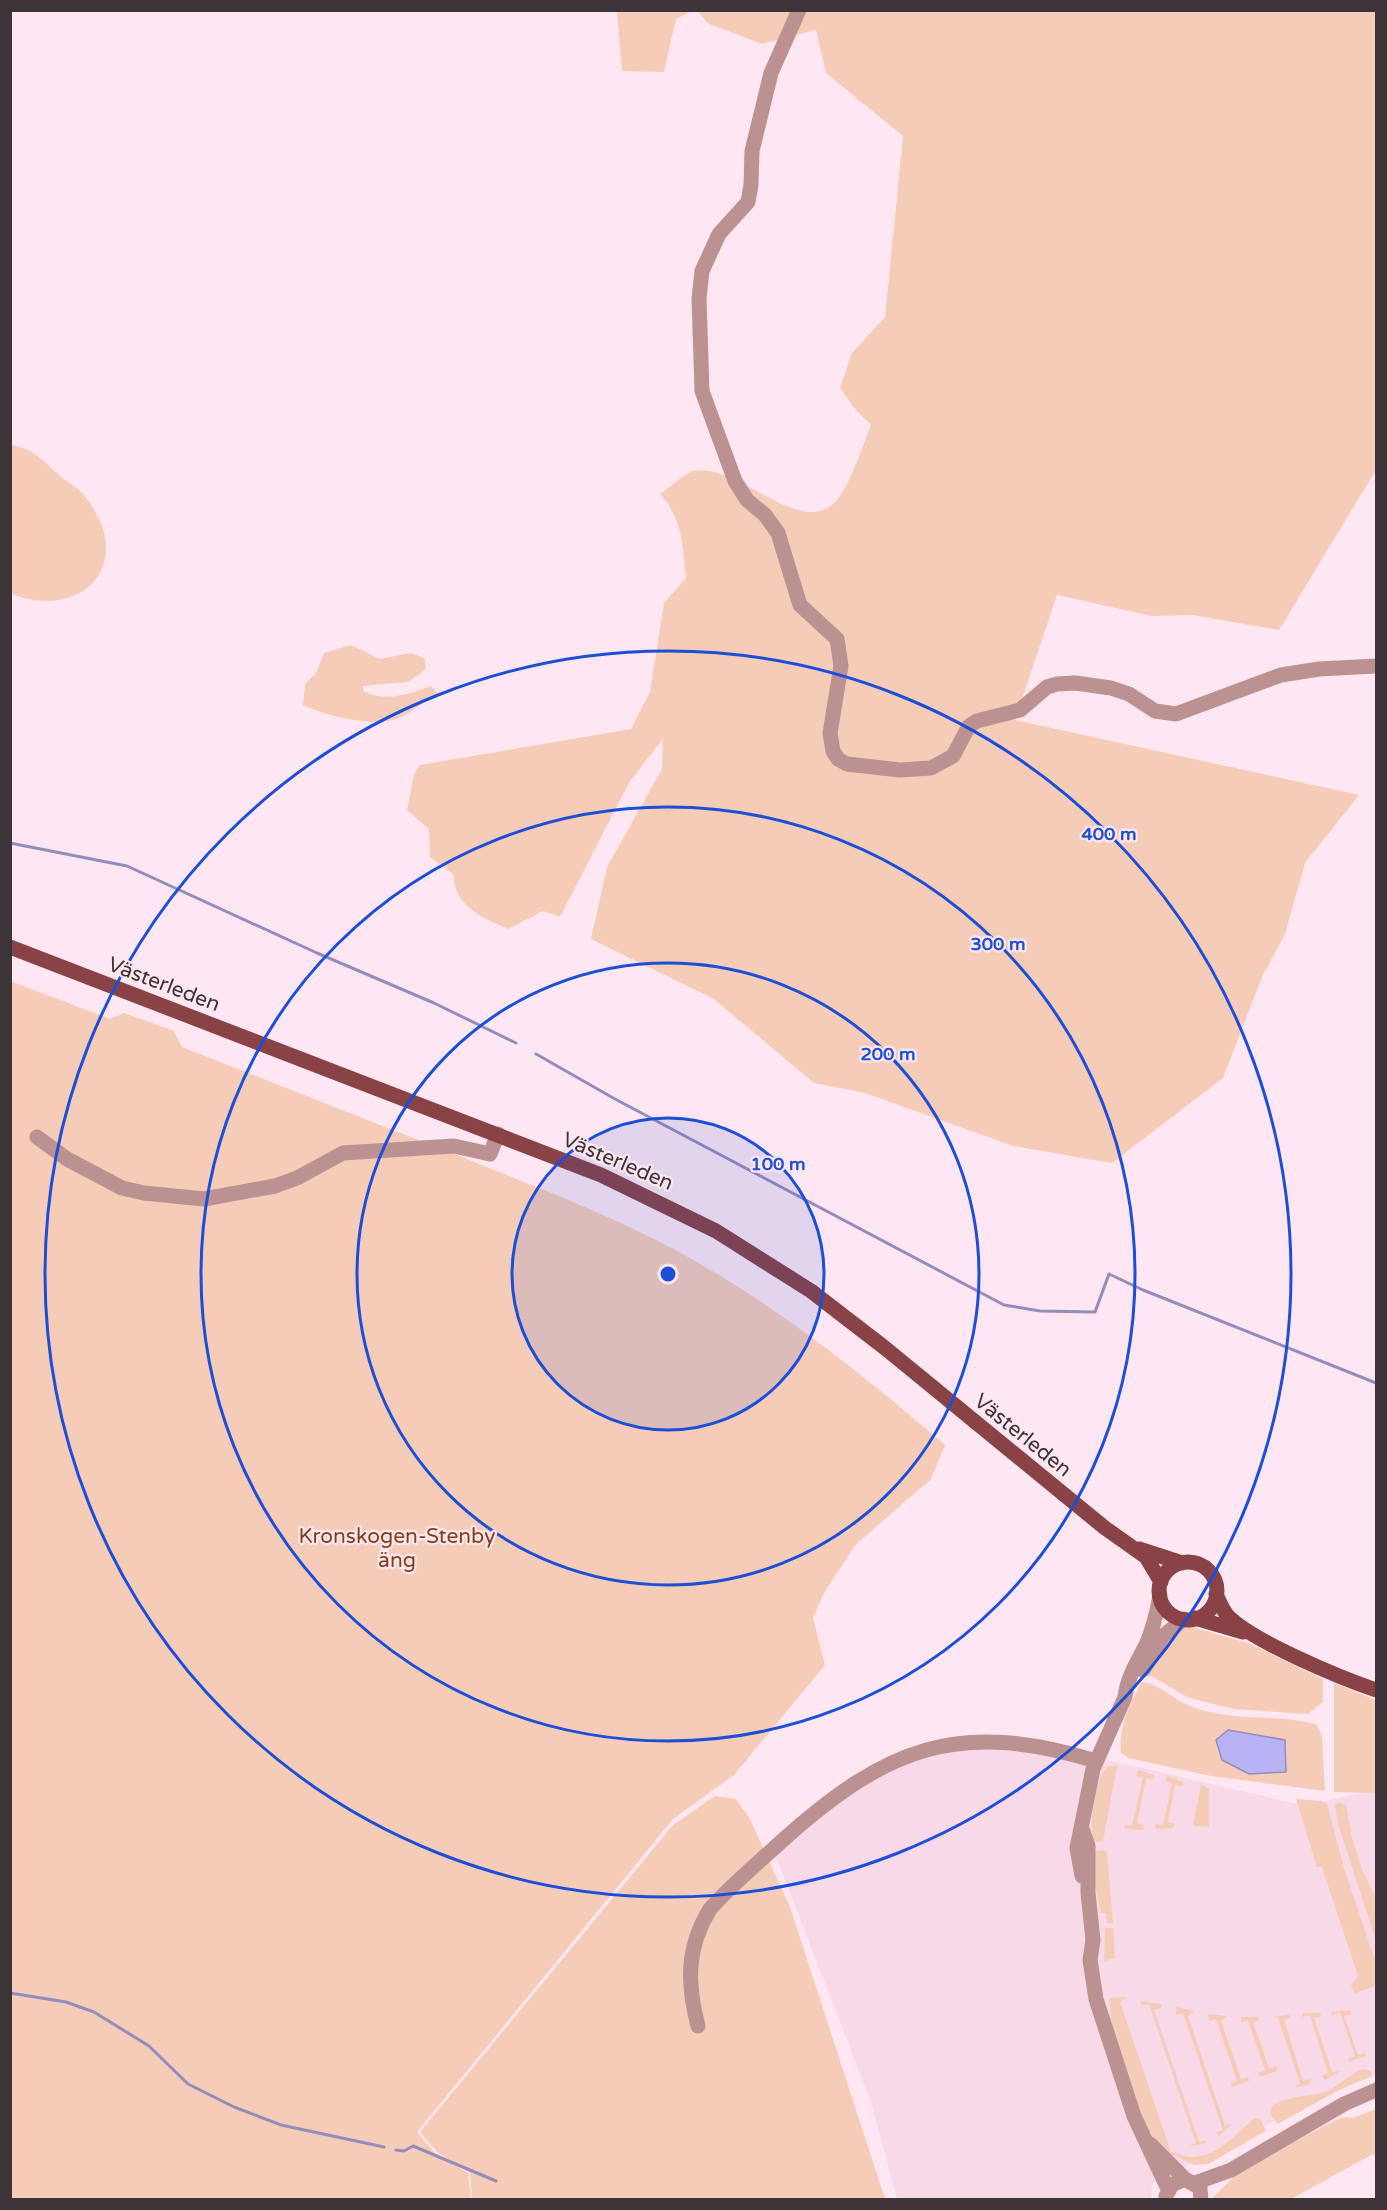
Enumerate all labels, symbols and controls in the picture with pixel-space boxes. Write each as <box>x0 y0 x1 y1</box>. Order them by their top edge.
text: 400 m <box>1081 823 1137 845</box>
text: 300 m <box>970 933 1026 955</box>
street label: Västerleden <box>104 952 223 1017</box>
text: 200 m <box>860 1043 916 1065</box>
street label: Västerleden <box>559 1127 677 1196</box>
text: 100 m <box>750 1153 806 1175</box>
centre of rings <box>658 1264 678 1284</box>
street label: Västerleden <box>969 1389 1076 1482</box>
park label: Kronskogen-Stenby äng <box>299 1524 495 1573</box>

